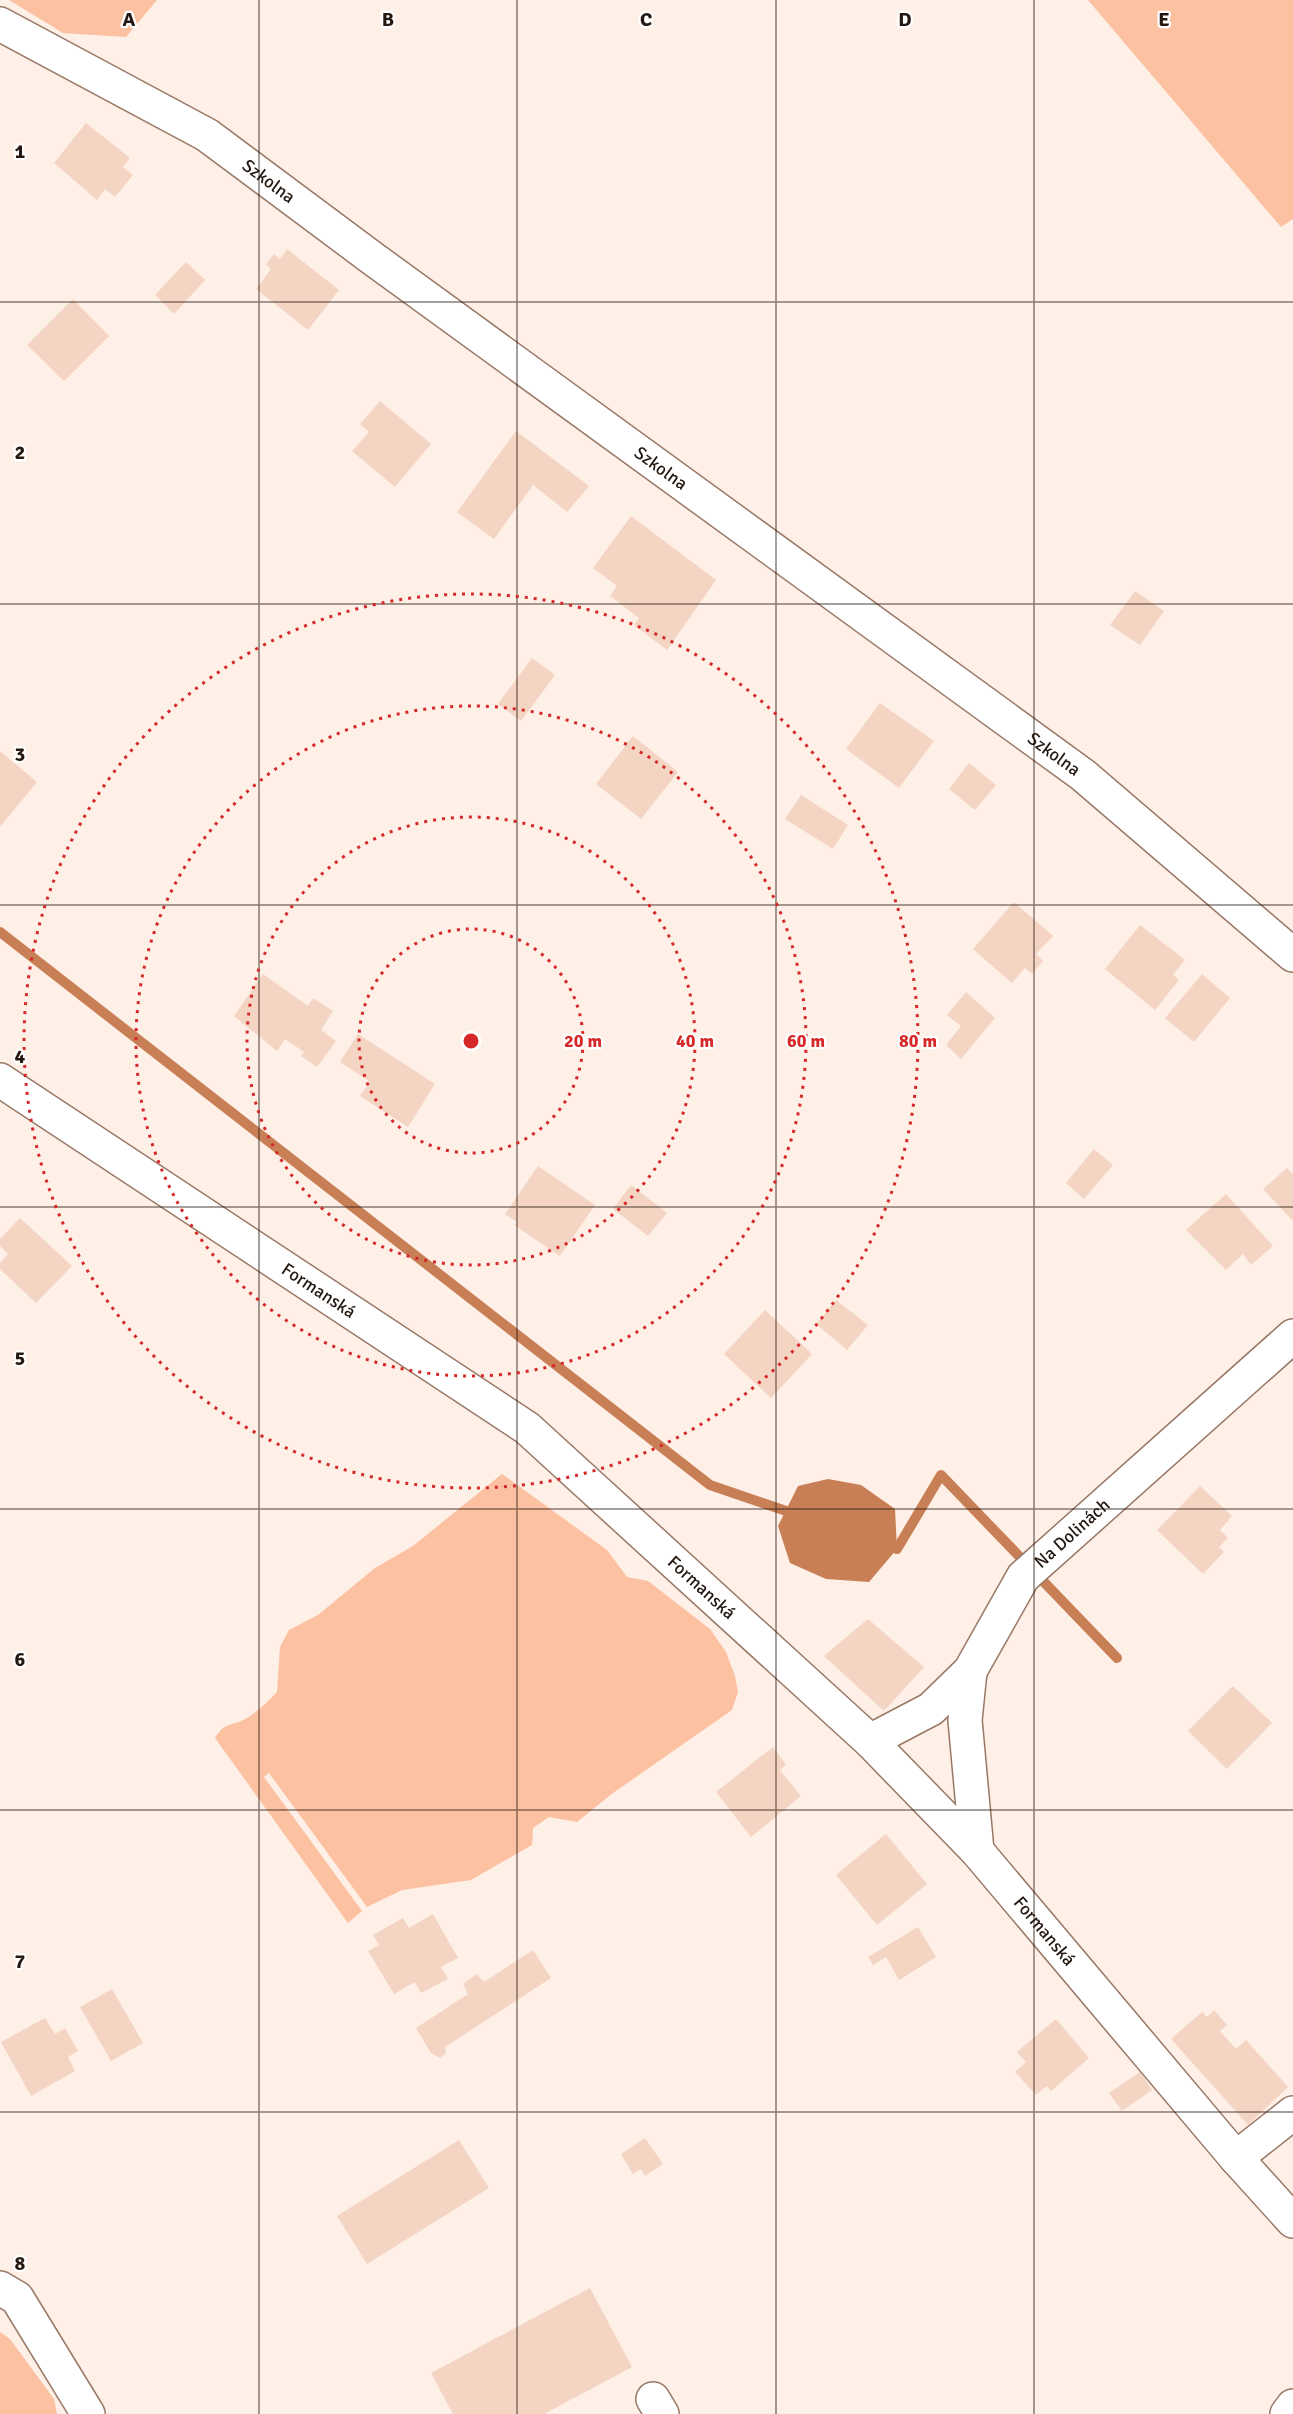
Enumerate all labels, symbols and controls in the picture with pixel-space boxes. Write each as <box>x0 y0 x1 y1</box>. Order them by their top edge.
text: A <box>123 7 136 32</box>
text: B <box>382 7 394 32</box>
text: C <box>640 7 652 32</box>
text: D <box>898 7 912 32</box>
text: E <box>1158 7 1170 32</box>
text: 1 <box>15 139 26 164</box>
street label: Szkolna <box>238 154 300 208</box>
text: 2 <box>15 440 25 465</box>
street label: Szkolna <box>630 442 692 495</box>
street label: Szkolna <box>1023 727 1085 781</box>
text: 3 <box>15 742 25 767</box>
text: 20 m <box>564 1030 602 1052</box>
text: 40 m <box>676 1030 714 1052</box>
text: 60 m <box>787 1030 825 1052</box>
text: 80 m <box>899 1030 937 1052</box>
centre of rings <box>461 1031 481 1051</box>
text: 4 <box>15 1044 26 1069</box>
street label: Formanská <box>278 1258 360 1323</box>
text: 5 <box>15 1346 25 1371</box>
street label: Na Dolinách <box>1030 1494 1114 1573</box>
street label: Formanská <box>663 1551 740 1624</box>
text: 6 <box>15 1647 26 1672</box>
street label: Formanská <box>1009 1892 1080 1970</box>
text: 7 <box>15 1949 26 1974</box>
text: 8 <box>15 2251 26 2276</box>

